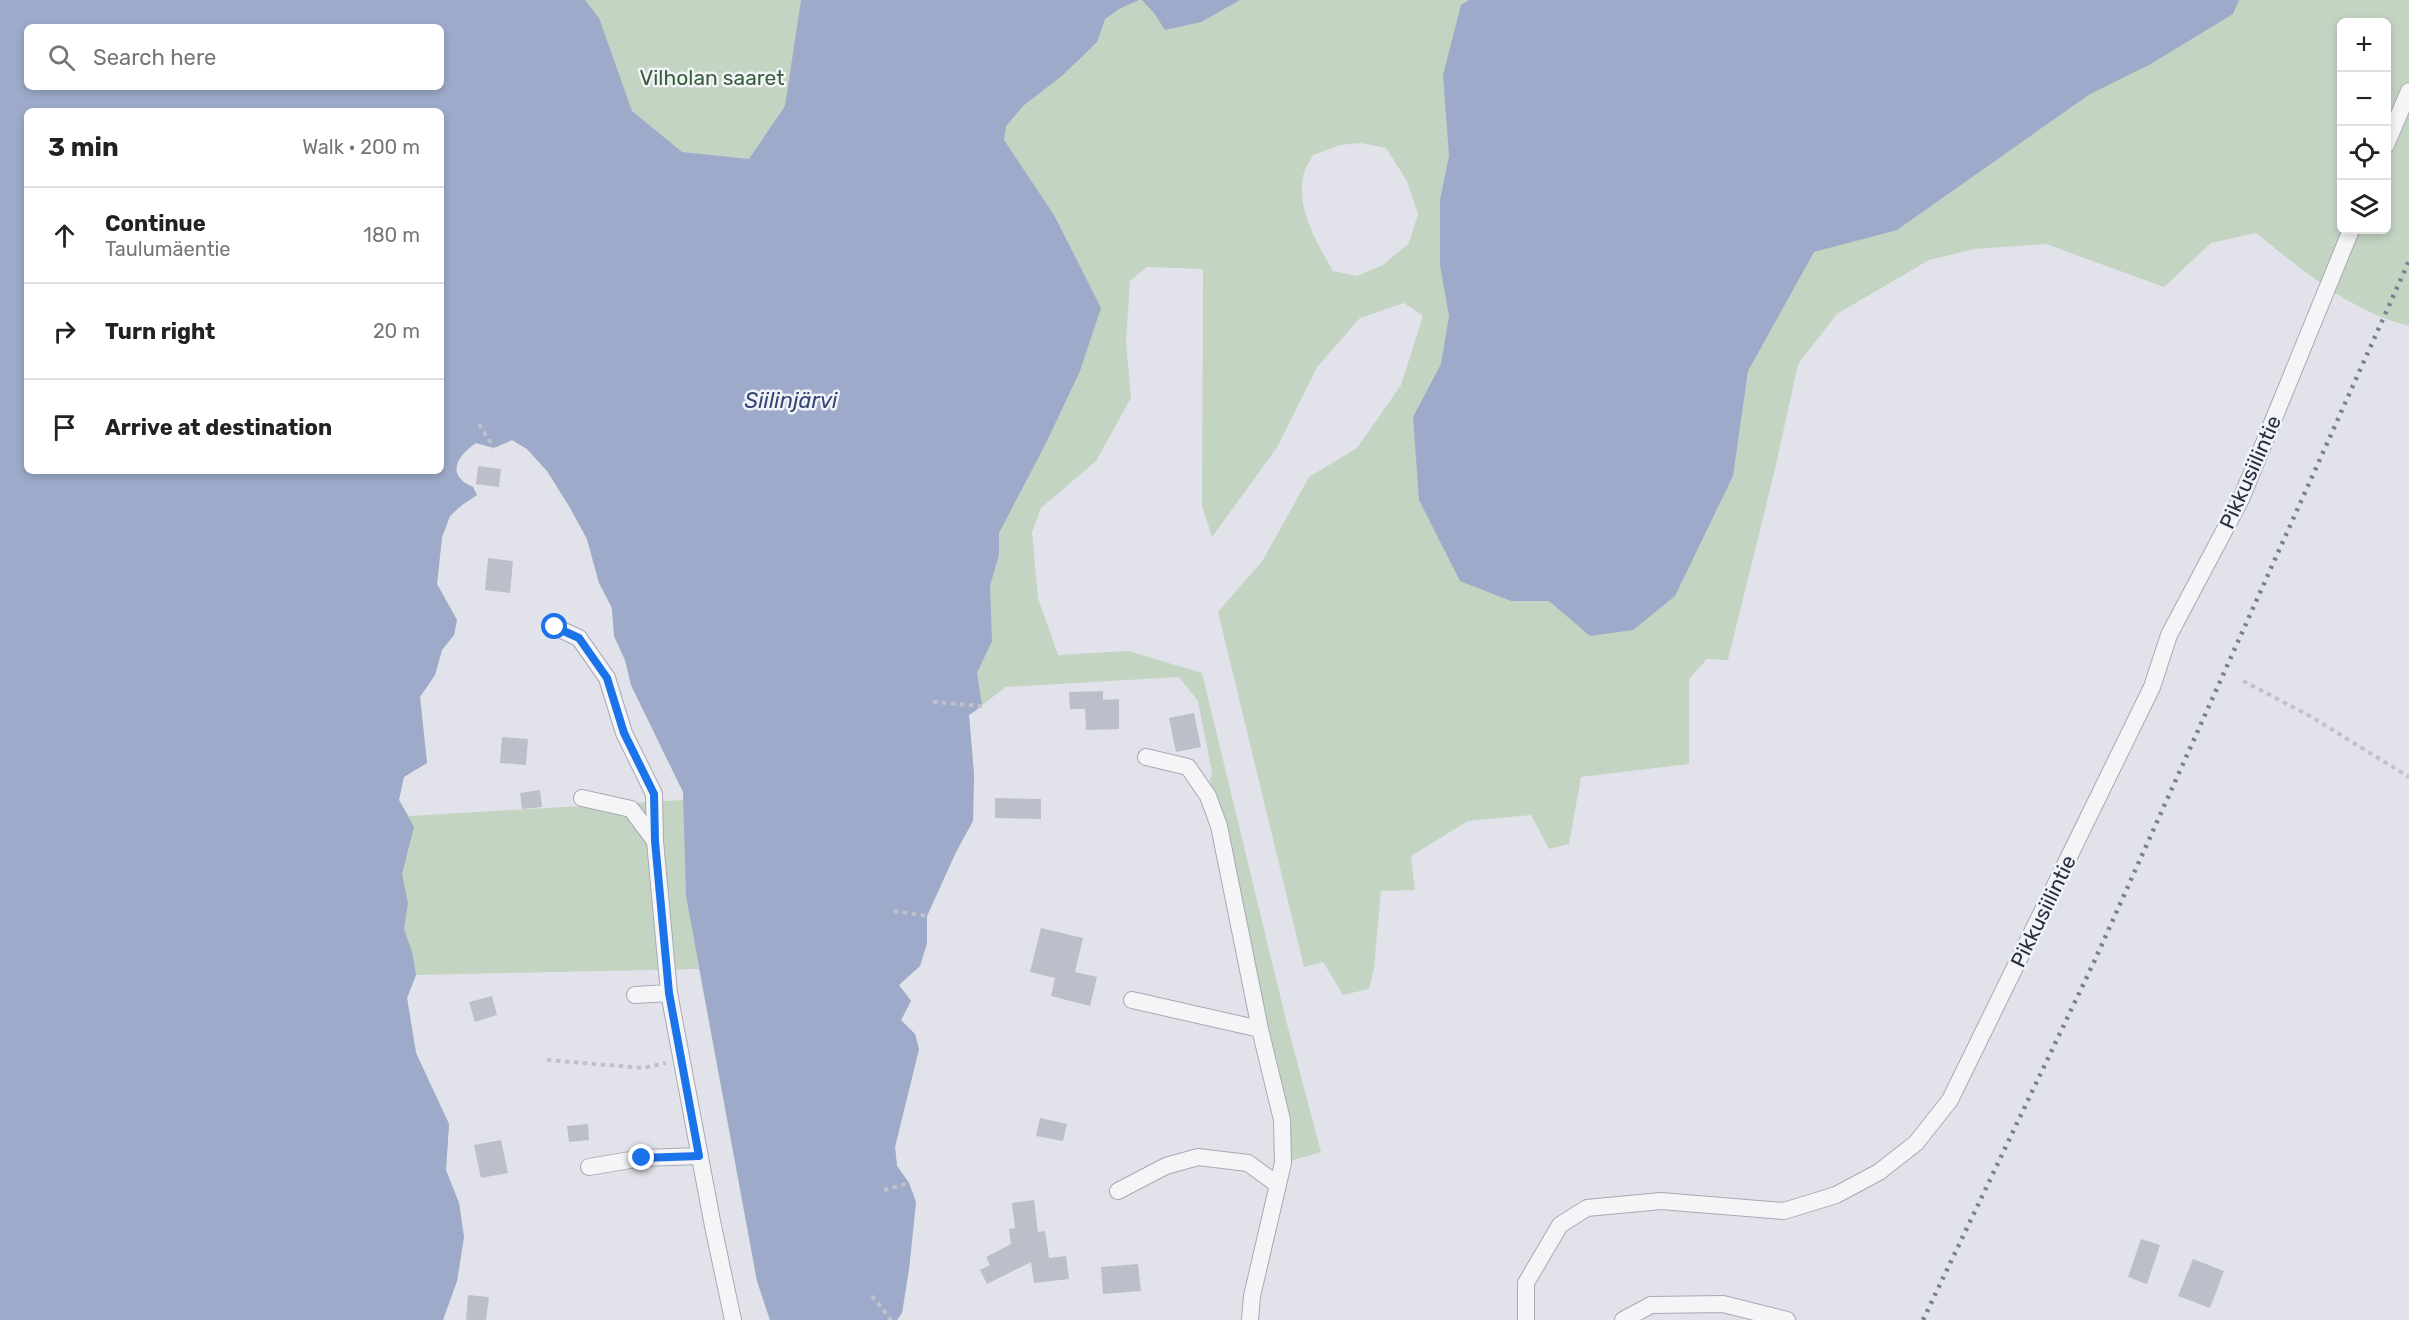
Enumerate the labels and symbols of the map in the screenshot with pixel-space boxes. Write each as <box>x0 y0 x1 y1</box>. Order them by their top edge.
park label: Vilholan saaret <box>640 65 784 90</box>
water label: Siilinjärvi <box>745 387 838 414</box>
street label: Pikkusiilintie <box>2214 411 2286 533</box>
route start <box>541 613 567 639</box>
street label: Pikkusiilintie <box>2005 851 2081 971</box>
route end <box>628 1144 654 1170</box>

